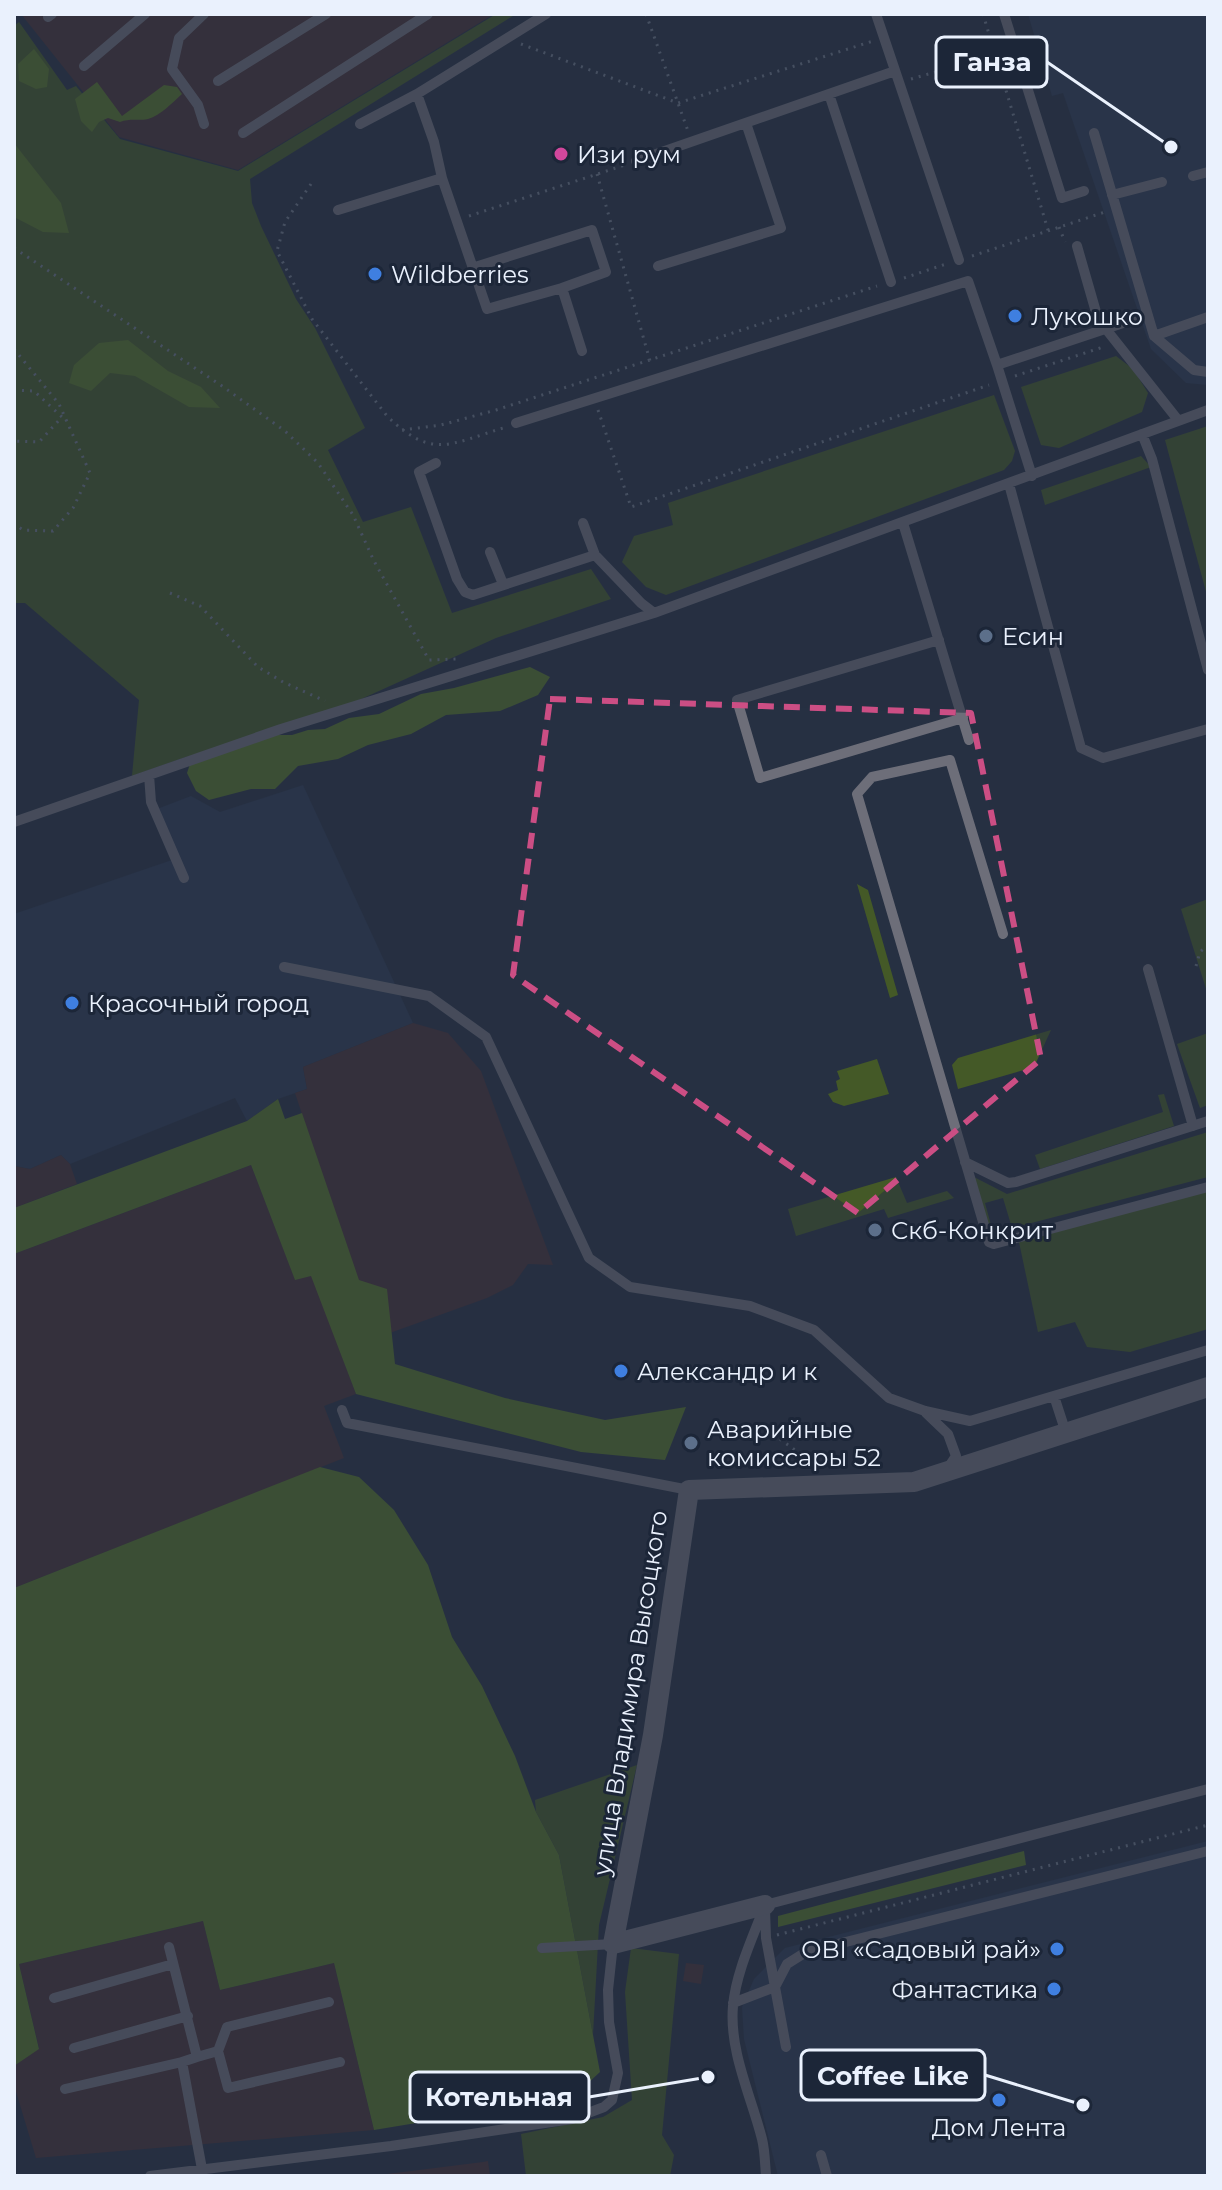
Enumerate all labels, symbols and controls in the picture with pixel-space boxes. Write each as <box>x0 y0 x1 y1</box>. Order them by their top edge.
callout: Ганза <box>936 37 1047 87</box>
text: Ганза <box>953 46 1031 78</box>
place label: Изи рум <box>577 140 681 169</box>
marker: Изи рум <box>552 145 570 163</box>
place label: Wildberries <box>391 260 529 289</box>
marker: Wildberries <box>366 265 384 283</box>
place label: Лукошко <box>1031 302 1143 331</box>
marker: Лукошко <box>1006 307 1024 325</box>
place label: Есин <box>1002 622 1064 651</box>
marker: Есин <box>977 627 995 645</box>
place label: Красочный город <box>88 989 309 1018</box>
marker: Красочный город <box>63 994 81 1012</box>
place label: Скб-Конкрит <box>891 1216 1054 1245</box>
marker: Скб-Конкрит <box>866 1221 884 1239</box>
place label: Александр и к <box>637 1357 817 1386</box>
marker: Александр и к <box>612 1362 630 1380</box>
place label: Аварийные комиссары 52 <box>707 1415 881 1472</box>
marker: Аварийные комиссары 52 <box>682 1434 700 1452</box>
street label: улица Владимира Высоцкого <box>587 1508 673 1879</box>
place label: OBI «Садовый рай» <box>801 1935 1041 1964</box>
marker: OBI «Садовый рай» <box>1048 1940 1066 1958</box>
place label: Фантастика <box>892 1975 1038 2004</box>
marker: Фантастика <box>1045 1980 1063 1998</box>
callout: Coffee Like <box>801 2050 985 2100</box>
text: Coffee Like <box>817 2060 969 2092</box>
callout: Котельная <box>410 2072 589 2122</box>
text: Котельная <box>425 2081 573 2113</box>
marker: Дом Лента <box>990 2091 1008 2109</box>
place label: Дом Лента <box>932 2113 1066 2142</box>

